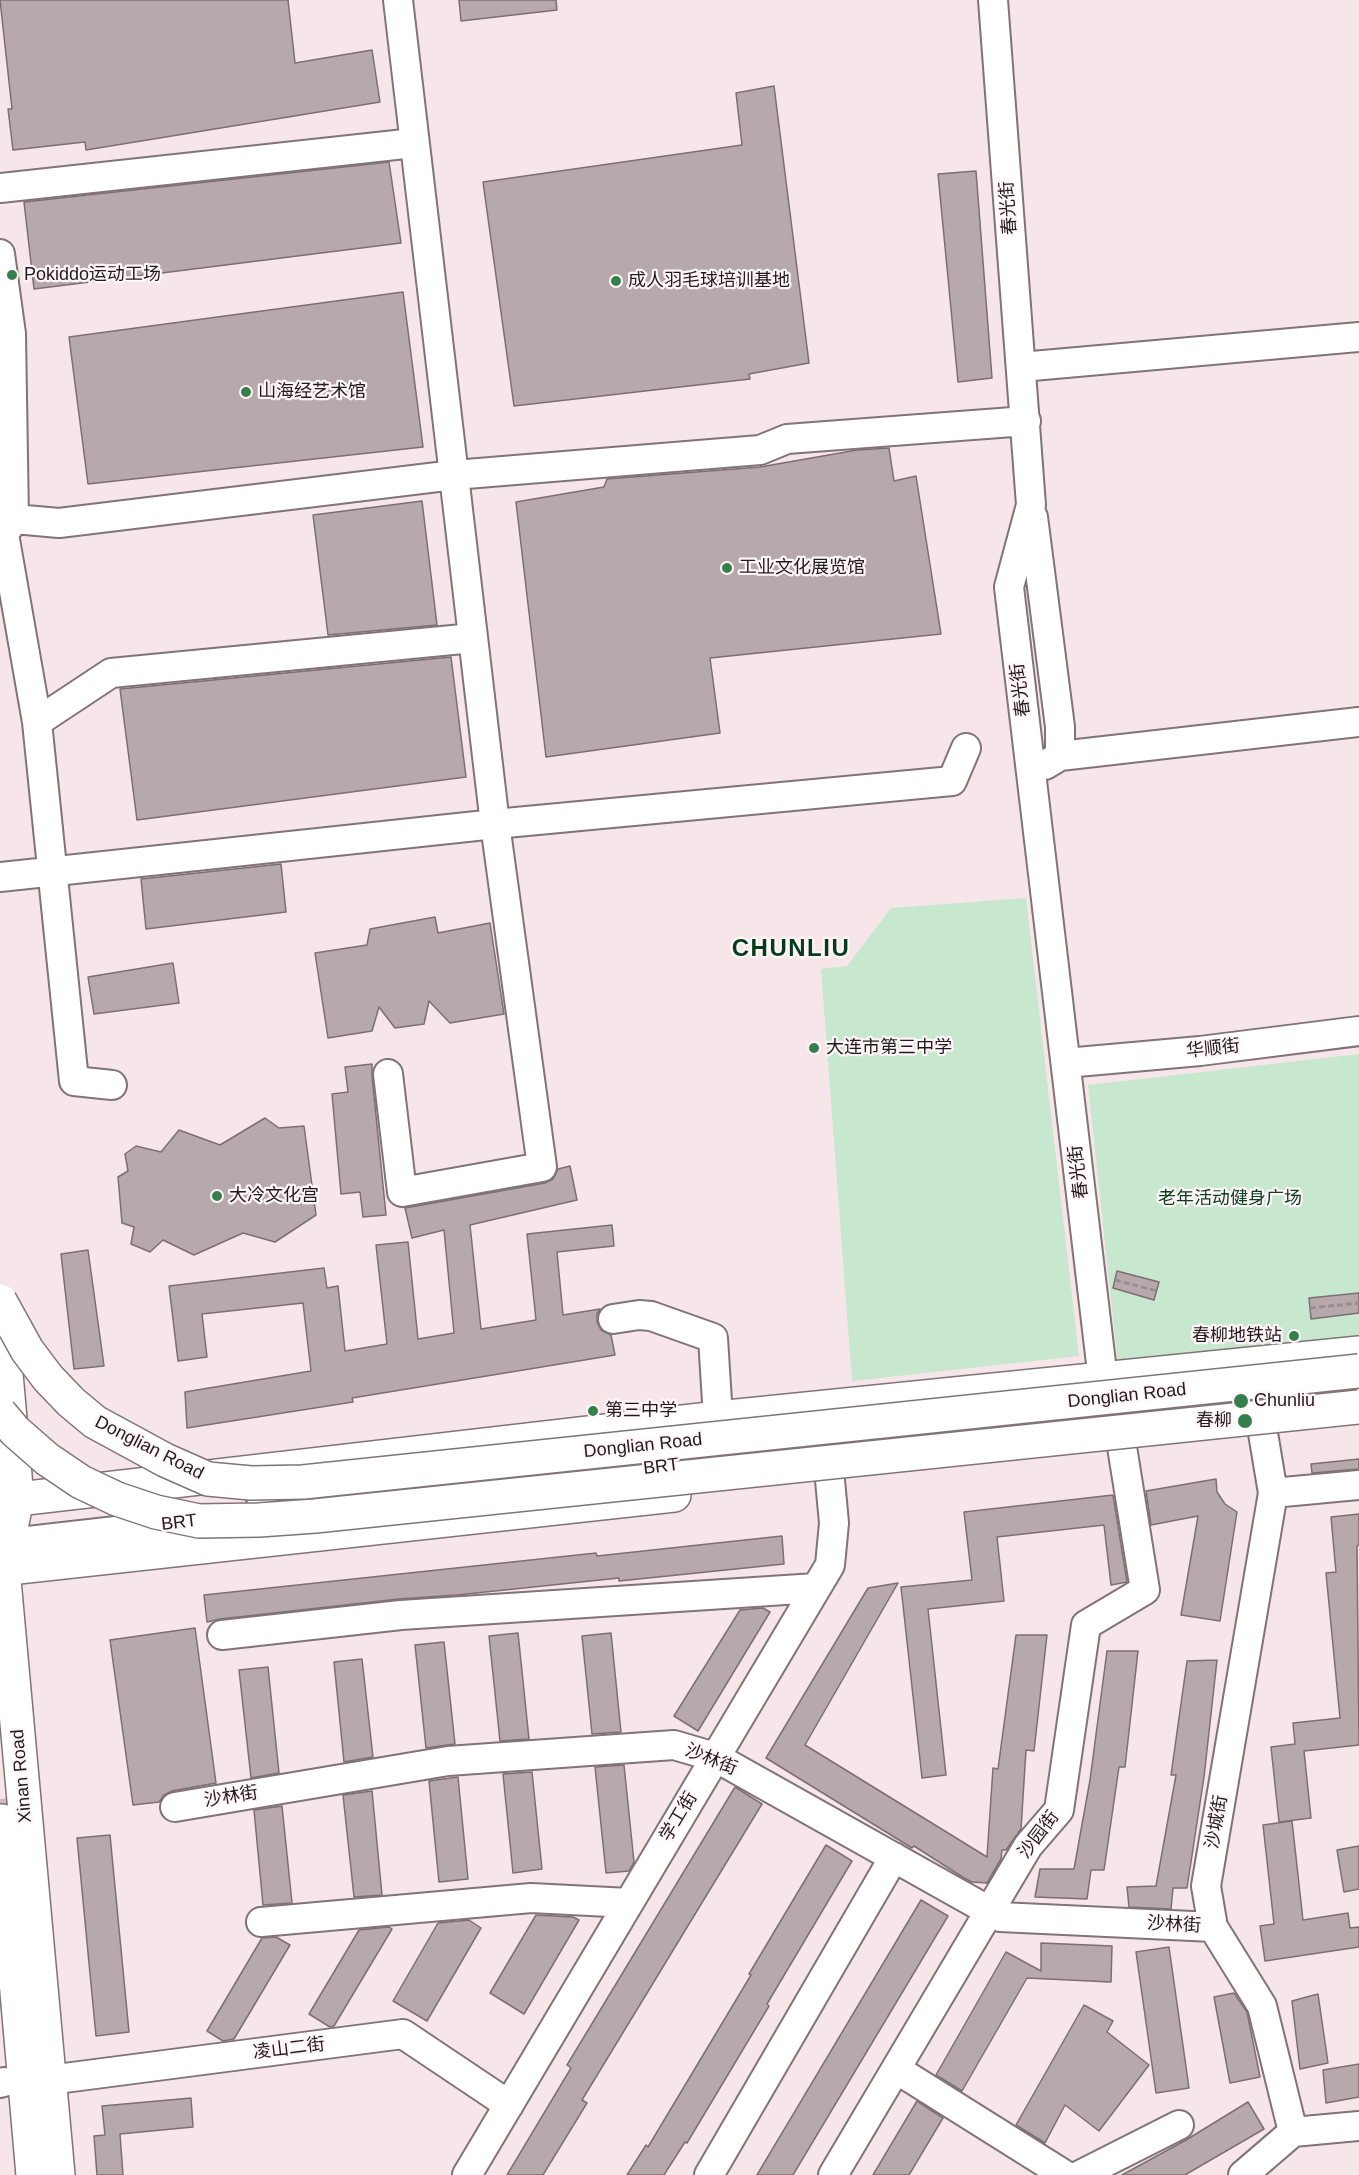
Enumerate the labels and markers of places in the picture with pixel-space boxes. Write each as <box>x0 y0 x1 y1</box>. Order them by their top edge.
place label: Pokiddo运动工场 <box>24 264 161 286</box>
marker: Pokiddo运动工场 <box>5 268 19 282</box>
place label: 成人羽毛球培训基地 <box>628 270 790 292</box>
marker: 成人羽毛球培训基地 <box>609 274 623 288</box>
place label: 山海经艺术馆 <box>258 381 366 403</box>
marker: 山海经艺术馆 <box>239 385 253 399</box>
place label: 工业文化展览馆 <box>739 557 865 579</box>
marker: 工业文化展览馆 <box>720 561 734 575</box>
place label: 大连市第三中学 <box>826 1037 952 1059</box>
marker: 大连市第三中学 <box>807 1041 821 1055</box>
place label: 大冷文化宫 <box>229 1185 319 1207</box>
marker: 大冷文化宫 <box>210 1189 224 1203</box>
place label: 春柳地铁站 <box>1192 1325 1282 1347</box>
marker: 春柳地铁站 <box>1287 1329 1301 1343</box>
place label: Chunliu <box>1254 1390 1315 1412</box>
marker: Chunliu <box>1232 1392 1250 1410</box>
place label: 第三中学 <box>605 1400 677 1422</box>
marker: 第三中学 <box>586 1404 600 1418</box>
place label: 春柳 <box>1196 1410 1232 1432</box>
marker: 春柳 <box>1236 1412 1254 1430</box>

